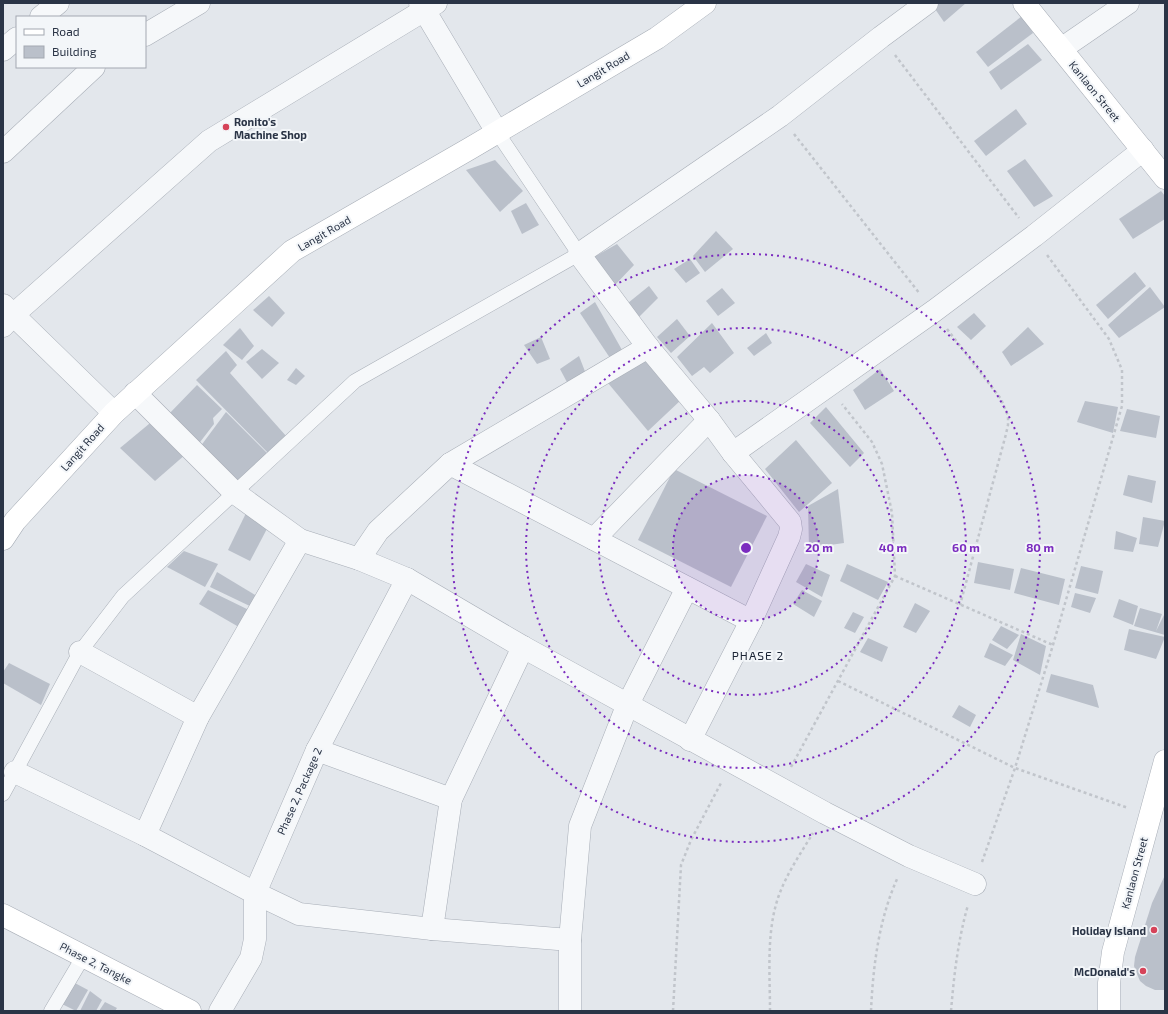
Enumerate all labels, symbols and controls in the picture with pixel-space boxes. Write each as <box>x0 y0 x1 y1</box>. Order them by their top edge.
legend <box>16 16 146 68</box>
text: Road <box>52 24 80 38</box>
text: Building <box>52 44 97 58</box>
street label: Langit Road <box>574 48 632 90</box>
street label: Kanlaon Street <box>1067 58 1123 124</box>
place label: Ronito's Machine Shop <box>234 115 307 141</box>
marker: Ronito's Machine Shop <box>221 122 231 132</box>
street label: Langit Road <box>295 213 353 253</box>
street label: Langit Road <box>57 421 107 473</box>
text: 20 m <box>805 540 833 554</box>
text: 40 m <box>879 540 907 554</box>
text: 60 m <box>952 540 980 554</box>
text: 80 m <box>1026 540 1054 554</box>
centre of rings <box>739 541 753 555</box>
district label: PHASE 2 <box>732 648 784 662</box>
street label: Phase 2, Package 2 <box>274 745 324 837</box>
street label: Kanlaon Street <box>1118 836 1150 910</box>
place label: Holiday Island <box>1072 924 1146 938</box>
marker: Holiday Island <box>1149 925 1159 935</box>
street label: Phase 2, Tangke <box>58 939 134 987</box>
place label: McDonald's <box>1074 965 1135 978</box>
marker: McDonald's <box>1138 966 1148 976</box>

